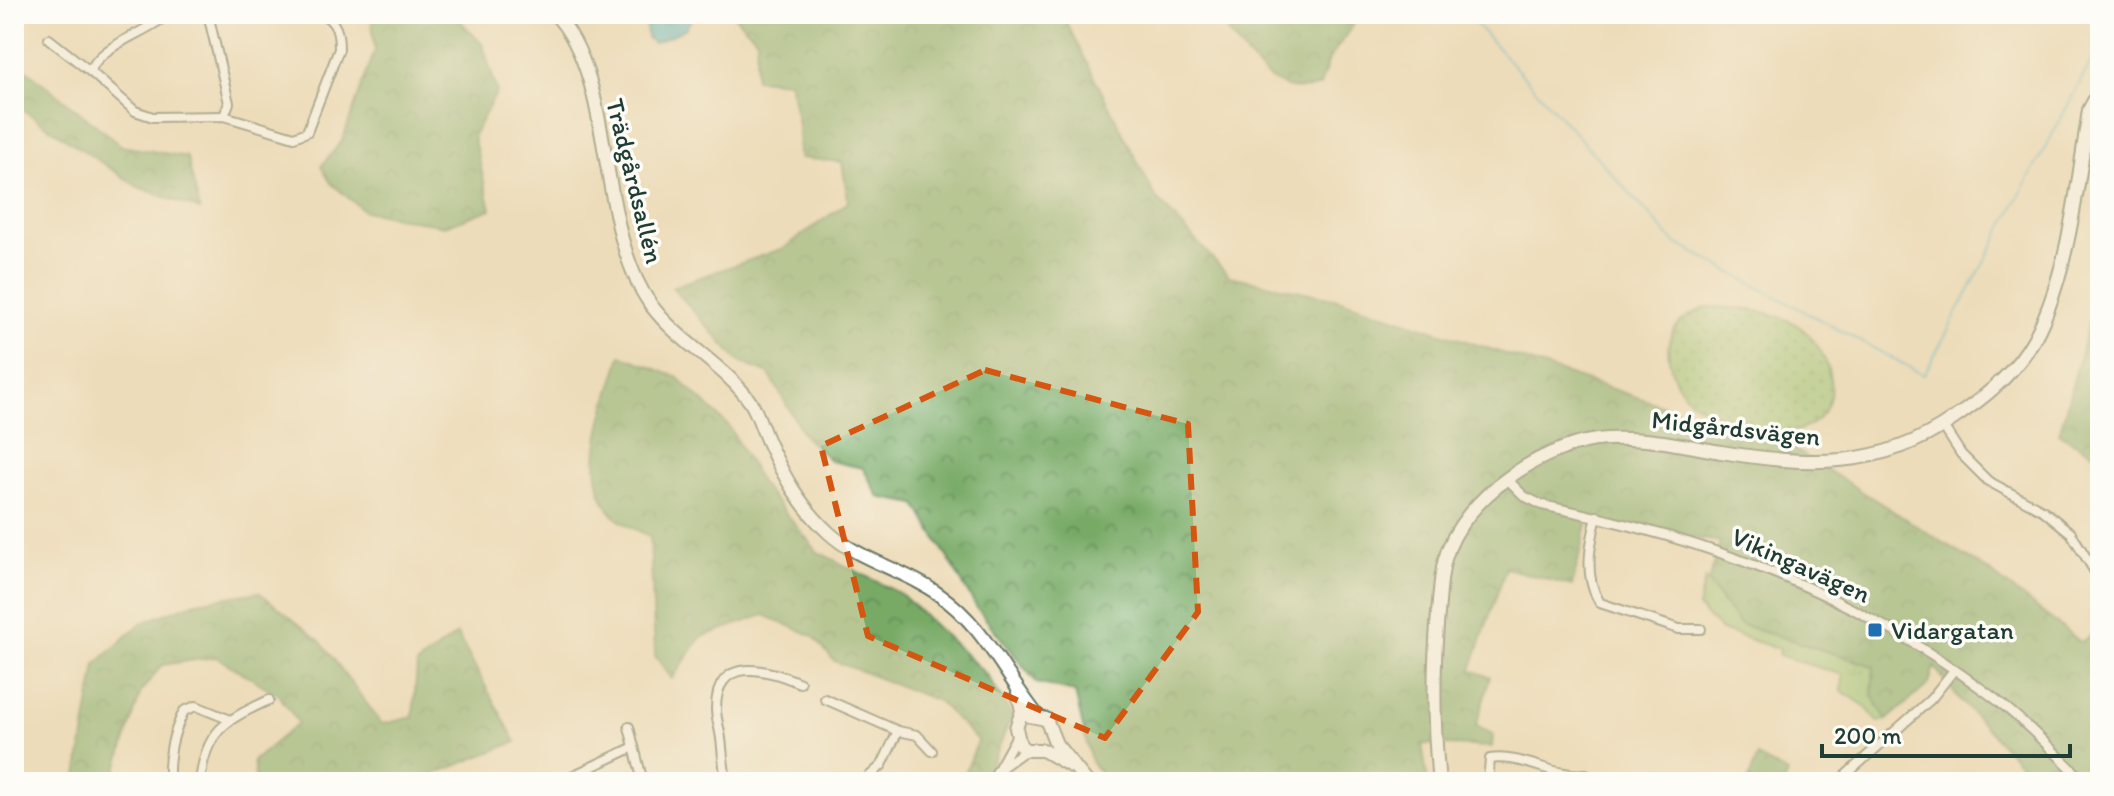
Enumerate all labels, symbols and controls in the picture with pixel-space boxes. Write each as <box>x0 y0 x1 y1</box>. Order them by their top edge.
street label: Trädgårdsallén <box>599 95 671 267</box>
street label: Midgårdsvägen <box>1650 403 1822 453</box>
street label: Vikingavägen <box>1727 520 1876 610</box>
place label: Vidargatan <box>1891 614 2014 646</box>
marker: Vidargatan <box>1866 621 1884 639</box>
scale bar <box>1822 708 2070 758</box>
text: 200 m <box>1834 721 1902 750</box>

